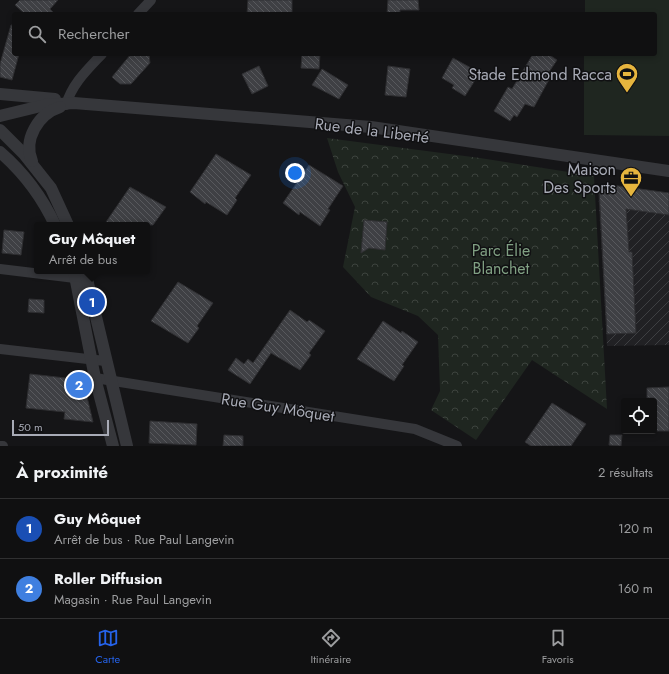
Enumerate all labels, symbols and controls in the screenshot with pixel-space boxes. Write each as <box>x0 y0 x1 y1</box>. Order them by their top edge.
search box <box>12 12 657 56</box>
icon: search <box>26 23 48 45</box>
text: Rechercher <box>58 23 130 45</box>
sports icon: Stade Edmond Racca <box>614 61 640 94</box>
place label: Stade Edmond Racca <box>468 63 612 86</box>
street label: Rue de la Liberté <box>313 112 430 149</box>
place label: Maison Des Sports <box>543 158 616 199</box>
your location <box>285 163 305 183</box>
office icon: Maison Des Sports <box>618 165 644 198</box>
popup <box>34 222 150 274</box>
text: Guy Môquet <box>49 228 135 250</box>
park label: Parc Élie Blanchet <box>472 239 530 280</box>
text: Arrêt de bus <box>49 250 117 269</box>
pin: 1 <box>79 287 105 317</box>
pin: 2 <box>66 370 92 400</box>
street label: Rue Guy Môquet <box>220 387 336 428</box>
map controls <box>621 398 657 434</box>
button: locate <box>621 398 657 434</box>
scale bar <box>12 418 109 437</box>
text: 50 m <box>18 419 43 435</box>
text: À proximité <box>16 460 108 484</box>
text: 2 résultats <box>598 463 653 482</box>
text: Guy Môquet <box>54 508 141 530</box>
text: 1 <box>26 519 32 538</box>
text: 120 m <box>618 519 653 538</box>
text: Arrêt de bus · Rue Paul Langevin <box>54 530 234 549</box>
text: Roller Diffusion <box>54 568 162 590</box>
text: 2 <box>25 579 33 598</box>
text: 160 m <box>618 579 653 598</box>
text: Magasin · Rue Paul Langevin <box>54 590 212 609</box>
tab: Carte <box>95 627 120 667</box>
tab: Itinéraire <box>310 627 351 667</box>
tab: Favoris <box>542 627 574 667</box>

